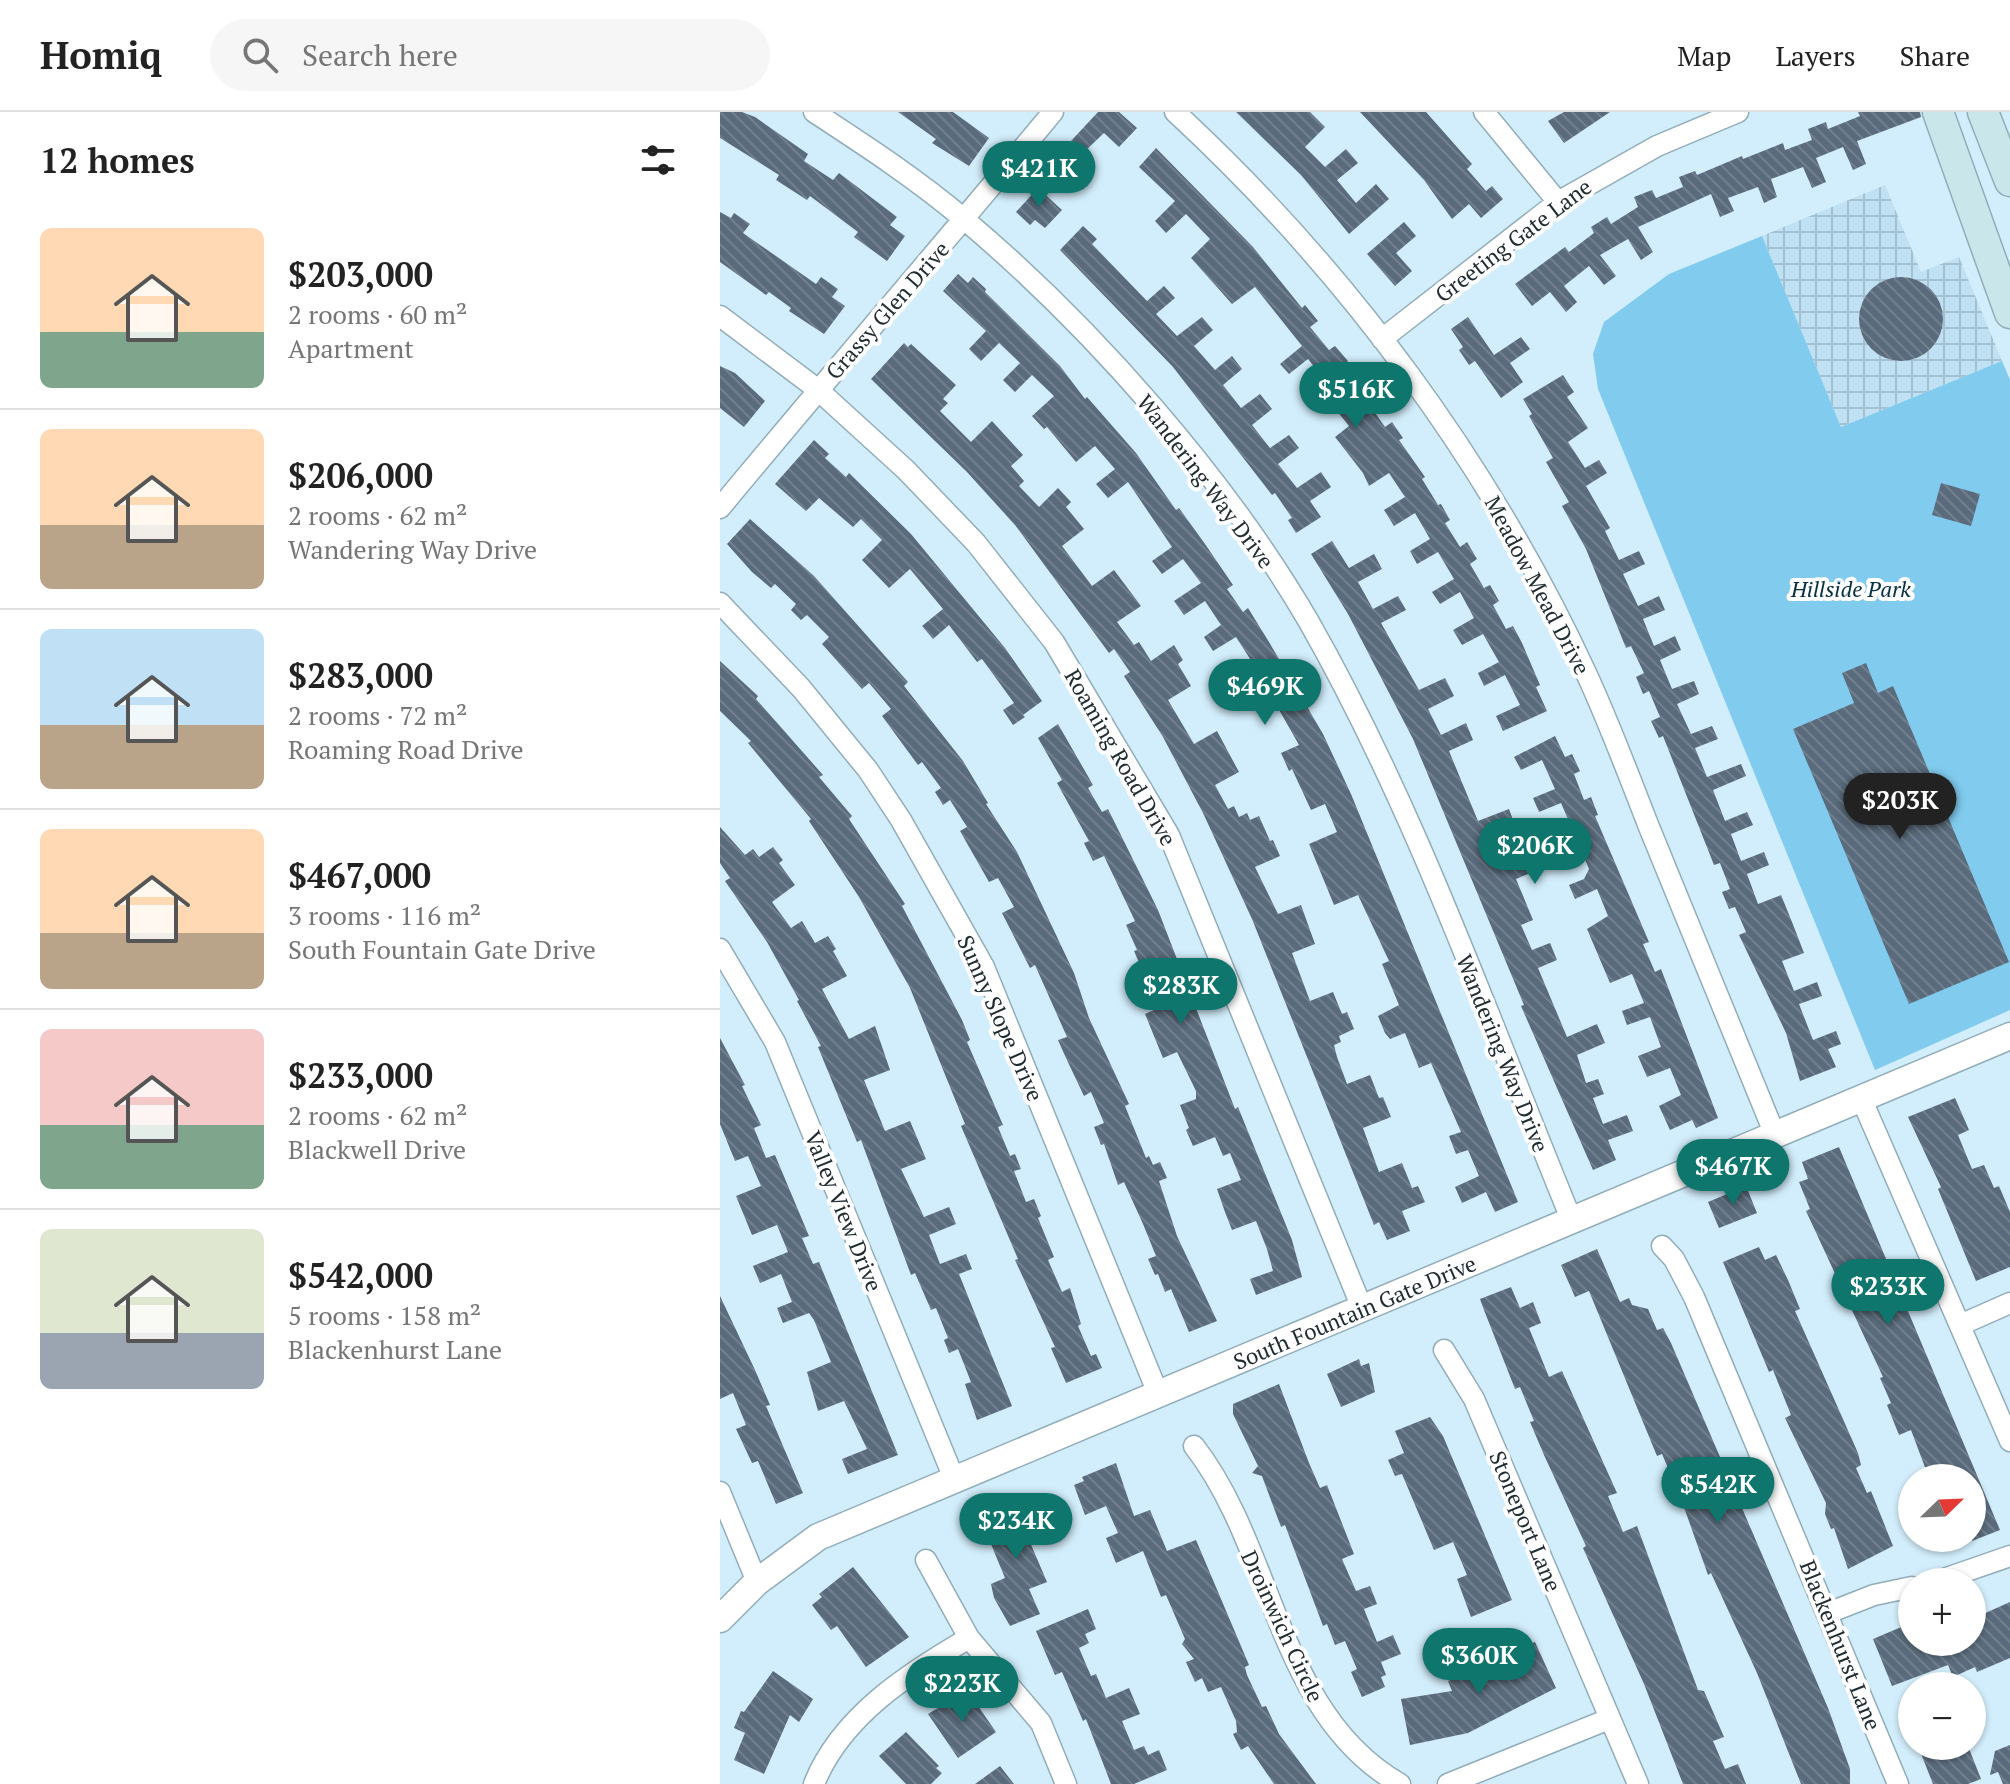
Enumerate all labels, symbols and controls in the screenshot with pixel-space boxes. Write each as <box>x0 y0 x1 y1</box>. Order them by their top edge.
search box <box>210 19 770 91</box>
text: Homiq <box>40 30 162 80</box>
icon: search <box>238 33 282 77</box>
text: Search here <box>302 35 458 75</box>
text: Map <box>1677 37 1731 74</box>
text: Layers <box>1775 37 1856 74</box>
text: Share <box>1900 37 1970 74</box>
text: 12 homes <box>40 138 195 183</box>
icon: filters <box>636 138 680 182</box>
pin: $421K <box>983 141 1095 209</box>
text: $421K <box>1000 150 1078 184</box>
street label: Greeting Gate Lane <box>1429 172 1597 308</box>
street label: Grassy Glen Drive <box>819 235 955 385</box>
text: $203,000 <box>288 252 433 297</box>
icon: home <box>104 260 200 356</box>
text: 2 rooms · 60 m² <box>288 297 467 331</box>
text: Apartment <box>288 331 414 365</box>
pin: $516K <box>1300 362 1412 430</box>
text: $516K <box>1317 371 1395 405</box>
street label: Wandering Way Drive <box>1131 388 1281 574</box>
text: $206,000 <box>288 453 433 498</box>
icon: home <box>104 461 200 557</box>
street label: Meadow Mead Drive <box>1479 491 1597 679</box>
text: 2 rooms · 62 m² <box>288 498 467 532</box>
text: Wandering Way Drive <box>288 532 537 566</box>
park label: Hillside Park <box>1790 574 1911 603</box>
text: $283,000 <box>288 653 433 698</box>
pin: $469K <box>1209 659 1321 727</box>
icon: home <box>104 661 200 757</box>
street label: Roaming Road Drive <box>1059 663 1183 851</box>
text: $469K <box>1226 668 1304 702</box>
text: 2 rooms · 72 m² <box>288 698 467 732</box>
text: Roaming Road Drive <box>288 732 524 766</box>
pin: $203K <box>1844 773 1956 841</box>
text: $203K <box>1861 782 1939 816</box>
pin: $206K <box>1479 818 1591 886</box>
text: $206K <box>1496 827 1574 861</box>
text: $467,000 <box>288 853 431 898</box>
icon: home <box>104 861 200 957</box>
text: 3 rooms · 116 m² <box>288 898 481 932</box>
street label: Sunny Slope Drive <box>951 930 1051 1106</box>
text: South Fountain Gate Drive <box>288 932 596 966</box>
street label: Wandering Way Drive <box>1450 950 1556 1156</box>
pin: $283K <box>1125 958 1237 1026</box>
text: $283K <box>1142 967 1220 1001</box>
text: $233,000 <box>288 1053 433 1098</box>
icon: home <box>104 1061 200 1157</box>
text: 2 rooms · 62 m² <box>288 1098 467 1132</box>
street label: Valley View Drive <box>799 1126 889 1296</box>
text: Blackwell Drive <box>288 1132 466 1166</box>
pin: $467K <box>1677 1139 1789 1207</box>
text: $467K <box>1694 1148 1772 1182</box>
street label: South Fountain Gate Drive <box>1229 1248 1480 1375</box>
text: $542,000 <box>288 1253 433 1298</box>
pin: $233K <box>1832 1259 1944 1327</box>
icon: home <box>104 1261 200 1357</box>
text: $233K <box>1849 1268 1927 1302</box>
text: 5 rooms · 158 m² <box>288 1298 481 1332</box>
text: Blackenhurst Lane <box>288 1332 502 1366</box>
street label: Stoneport Lane <box>1483 1446 1569 1596</box>
pin: $542K <box>1662 1457 1774 1525</box>
north arrow <box>1898 1464 1986 1552</box>
map controls <box>1898 1464 1986 1760</box>
text: $542K <box>1679 1466 1757 1500</box>
pin: $234K <box>960 1493 1072 1561</box>
text: $234K <box>977 1502 1055 1536</box>
street label: Droinwich Circle <box>1235 1545 1331 1707</box>
street label: Blackenhurst Lane <box>1794 1556 1888 1734</box>
button: + <box>1898 1568 1986 1656</box>
pin: $360K <box>1423 1628 1535 1696</box>
text: $360K <box>1440 1637 1518 1671</box>
pin: $223K <box>906 1656 1018 1724</box>
text: $223K <box>923 1665 1001 1699</box>
button: − <box>1898 1672 1986 1760</box>

